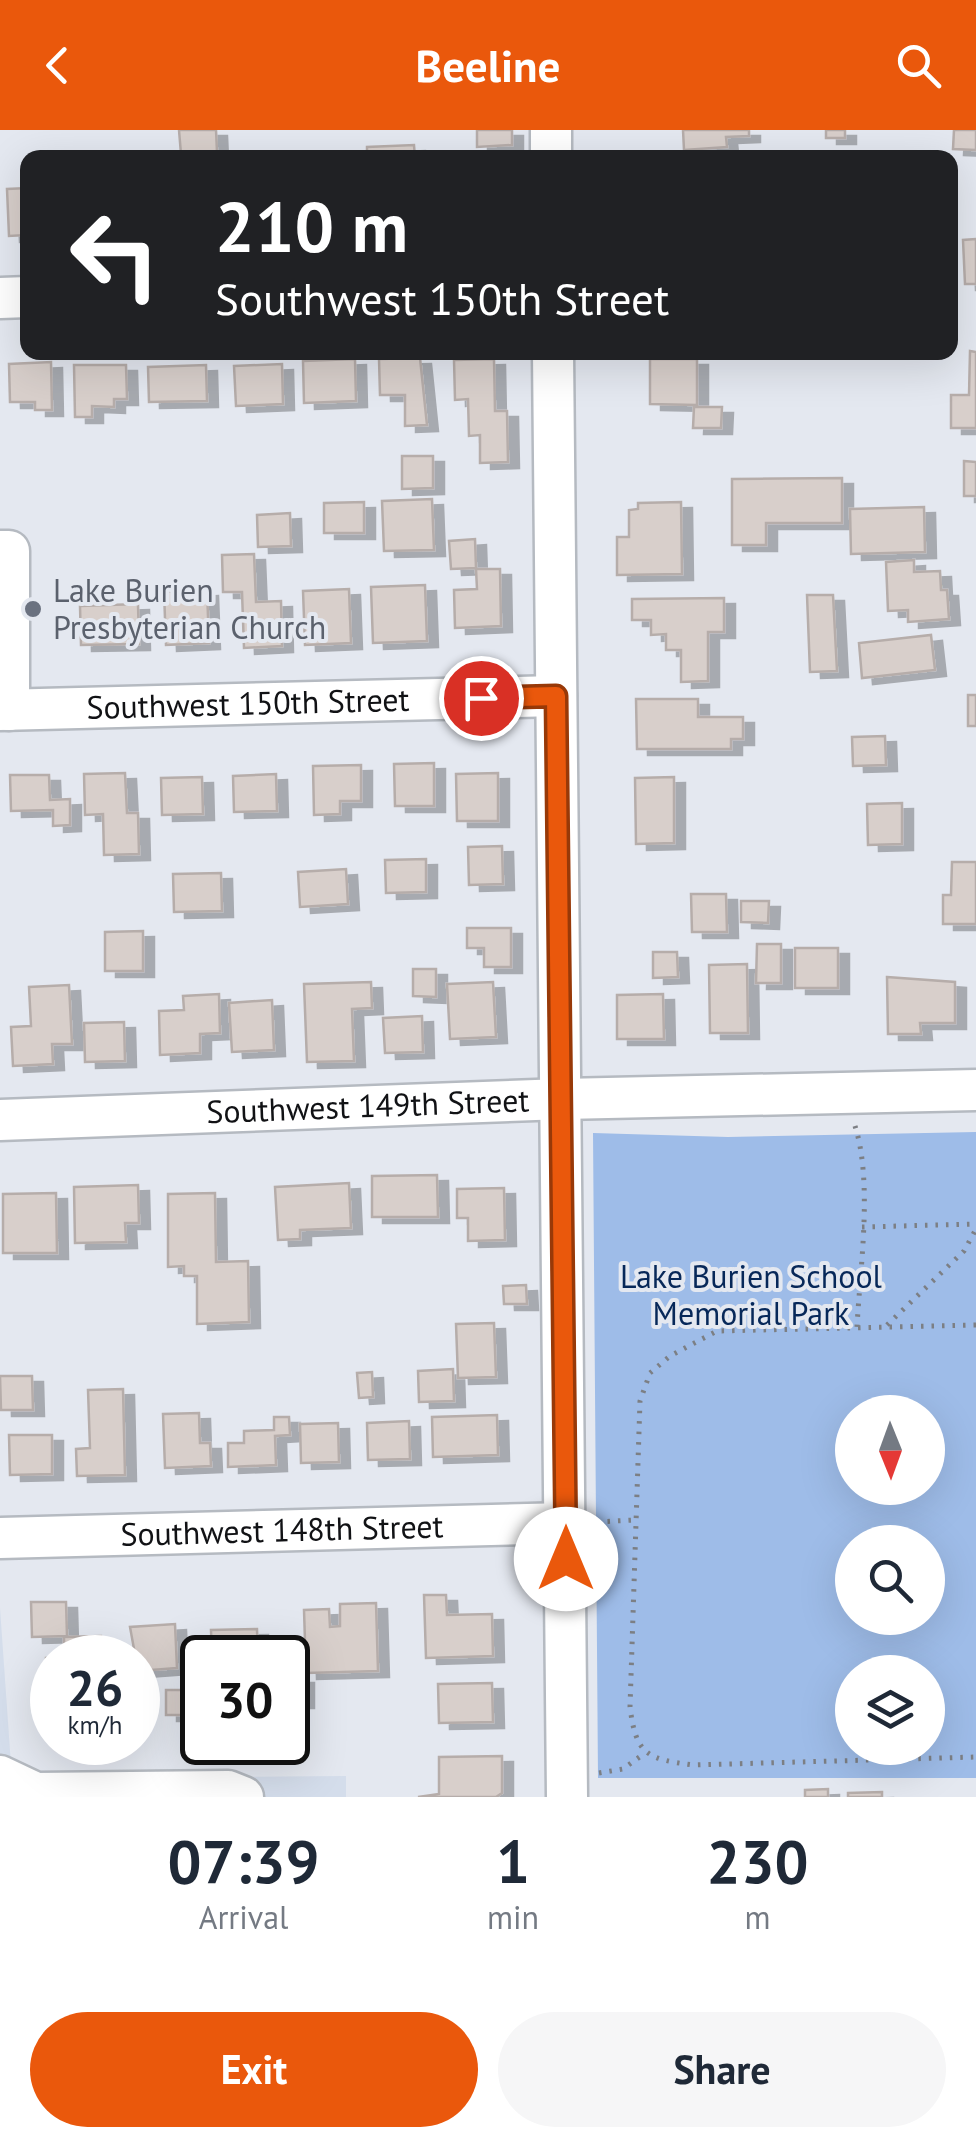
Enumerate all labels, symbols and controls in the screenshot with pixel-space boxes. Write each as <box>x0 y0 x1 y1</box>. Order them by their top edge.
text: Beeline <box>416 36 560 94</box>
icon: back <box>30 38 85 93</box>
icon: search <box>891 38 946 93</box>
text: 210 m <box>215 181 408 271</box>
icon: left <box>50 190 180 320</box>
text: Southwest 150th Street <box>215 269 669 327</box>
place label: Lake Burien Presbyterian Church <box>53 569 326 648</box>
marker: Lake Burien Presbyterian Church <box>22 598 44 620</box>
pin <box>439 656 524 741</box>
icon: arrive <box>454 671 509 726</box>
street label: Southwest 150th Street <box>86 678 410 728</box>
street label: Southwest 149th Street <box>205 1078 530 1132</box>
park label: Lake Burien School Memorial Park <box>620 1255 883 1334</box>
north arrow <box>835 1395 945 1505</box>
map controls <box>835 1395 945 1765</box>
street label: Southwest 148th Street <box>120 1504 444 1555</box>
position arrow <box>514 1507 618 1611</box>
button: search <box>835 1525 945 1635</box>
speed limit sign: 30 <box>180 1635 310 1765</box>
text: 26 <box>67 1655 123 1720</box>
button: layers <box>835 1655 945 1765</box>
text: km/h <box>68 1709 122 1741</box>
text: 07:39 <box>167 1822 320 1900</box>
text: 1 <box>496 1822 530 1900</box>
text: 230 <box>707 1822 809 1900</box>
text: Arrival <box>199 1896 288 1938</box>
text: min <box>487 1896 539 1938</box>
text: m <box>745 1896 771 1938</box>
button: Exit <box>30 2012 478 2127</box>
button: Share <box>498 2012 946 2127</box>

